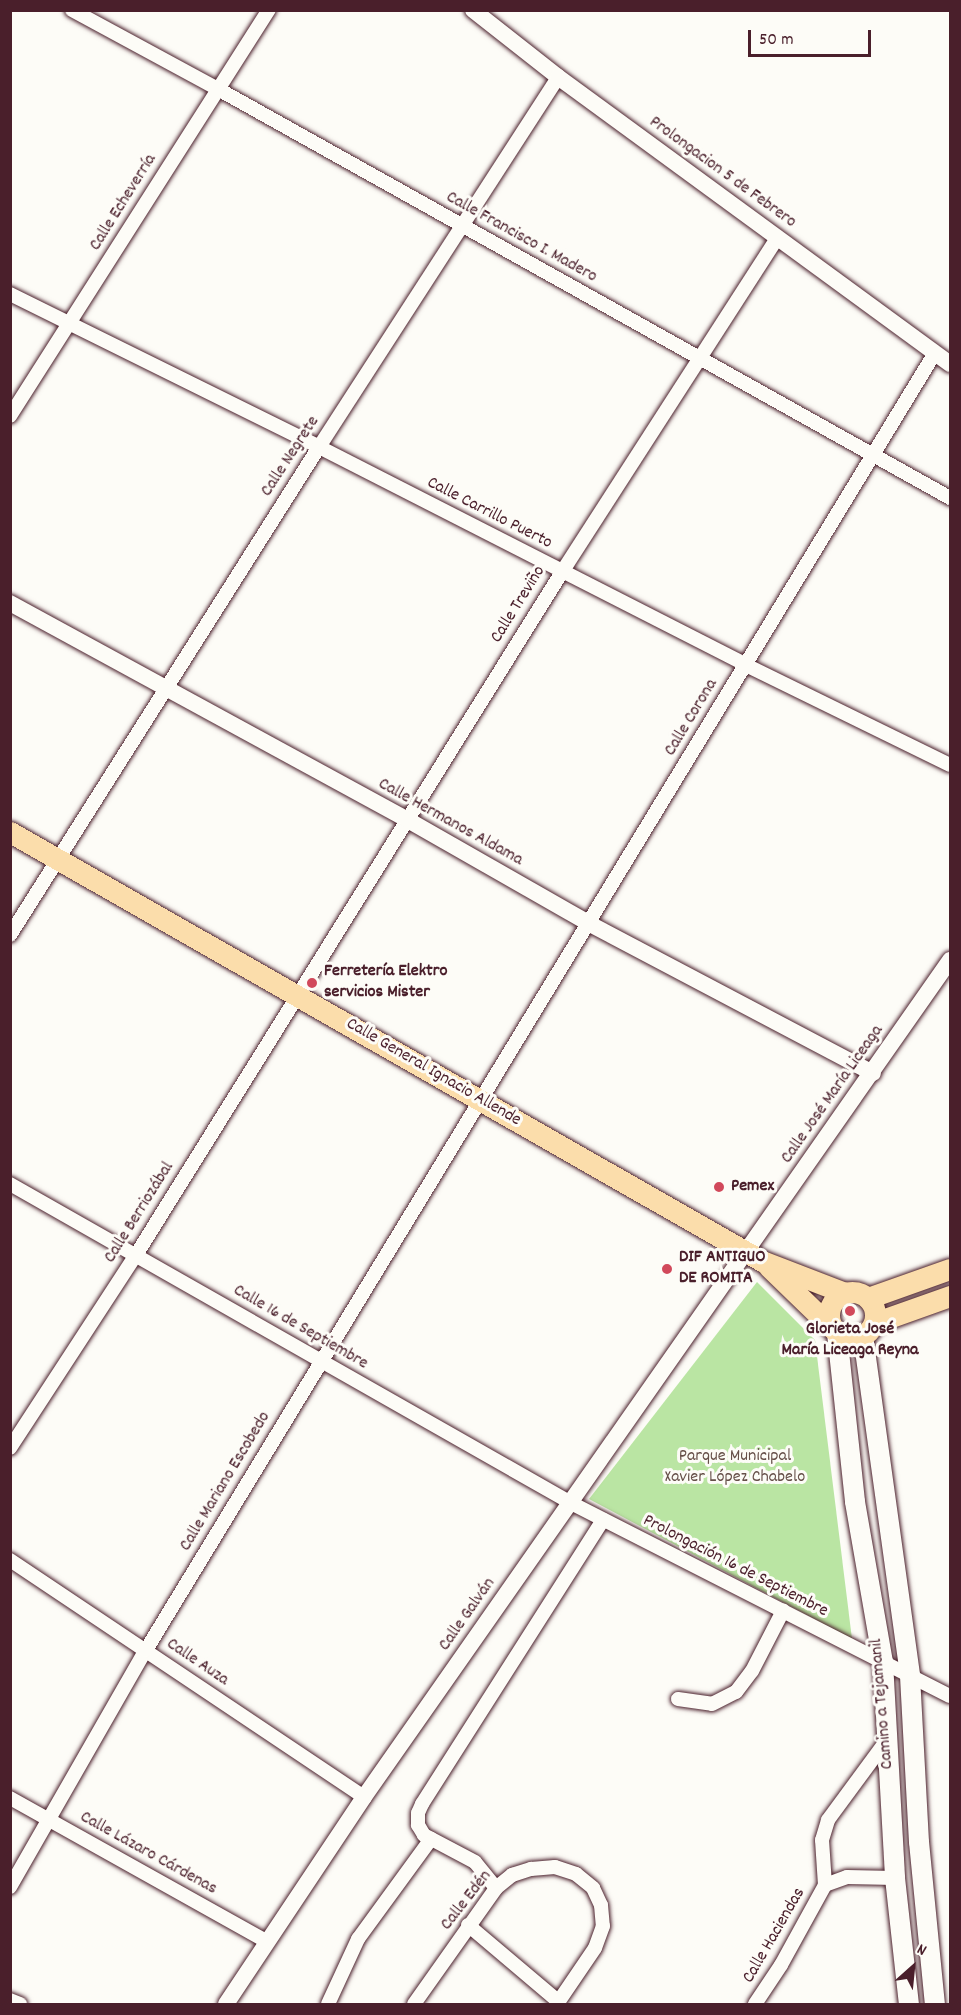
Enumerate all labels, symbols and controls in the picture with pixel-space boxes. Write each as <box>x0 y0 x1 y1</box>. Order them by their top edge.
scale bar <box>751 18 874 56</box>
text: 50 m <box>759 28 794 53</box>
street label: Prolongacion 5 de Febrero <box>644 112 800 234</box>
street label: Calle Echeverría <box>86 151 162 255</box>
street label: Calle Francisco I. Madero <box>442 187 600 289</box>
street label: Calle Negrete <box>257 413 325 501</box>
street label: Calle Carrillo Puerto <box>423 473 555 555</box>
street label: Calle Treviño <box>487 562 551 648</box>
street label: Calle Corona <box>661 675 723 761</box>
street label: Calle Hermanos Aldama <box>374 774 526 872</box>
place label: Ferretería Elektro servicios Mister <box>324 962 447 1004</box>
marker: Ferretería Elektro servicios Mister <box>305 976 319 990</box>
street label: Calle General Ignacio Allende <box>342 1014 524 1132</box>
street label: Calle José María Liceaga <box>777 1022 889 1168</box>
street label: Calle Berriozábal <box>100 1158 180 1268</box>
place label: Pemex <box>731 1176 774 1198</box>
marker: Pemex <box>712 1180 726 1194</box>
place label: DIF ANTIGUO DE ROMITA <box>679 1248 766 1290</box>
marker: DIF ANTIGUO DE ROMITA <box>660 1262 674 1276</box>
street label: Calle 16 de Septiembre <box>229 1281 371 1375</box>
marker: Glorieta José María Liceaga Reyna <box>843 1304 857 1318</box>
place label: Glorieta José María Liceaga Reyna <box>782 1320 918 1362</box>
street label: Calle Mariano Escobedo <box>176 1408 276 1556</box>
park label: Parque Municipal Xavier López Chabelo <box>665 1447 805 1490</box>
street label: Prolongación 16 de Septiembre <box>639 1511 831 1623</box>
street label: Calle Galván <box>435 1574 501 1656</box>
street label: Calle Auza <box>162 1634 232 1692</box>
street label: Camino a Tejamanil <box>867 1638 899 1770</box>
street label: Calle Lázaro Cárdenas <box>76 1807 220 1901</box>
street label: Calle Edén <box>437 1867 497 1935</box>
street label: Calle Haciendas <box>739 1884 811 1988</box>
north arrow <box>883 1937 943 1997</box>
text: N <box>913 1938 930 1963</box>

